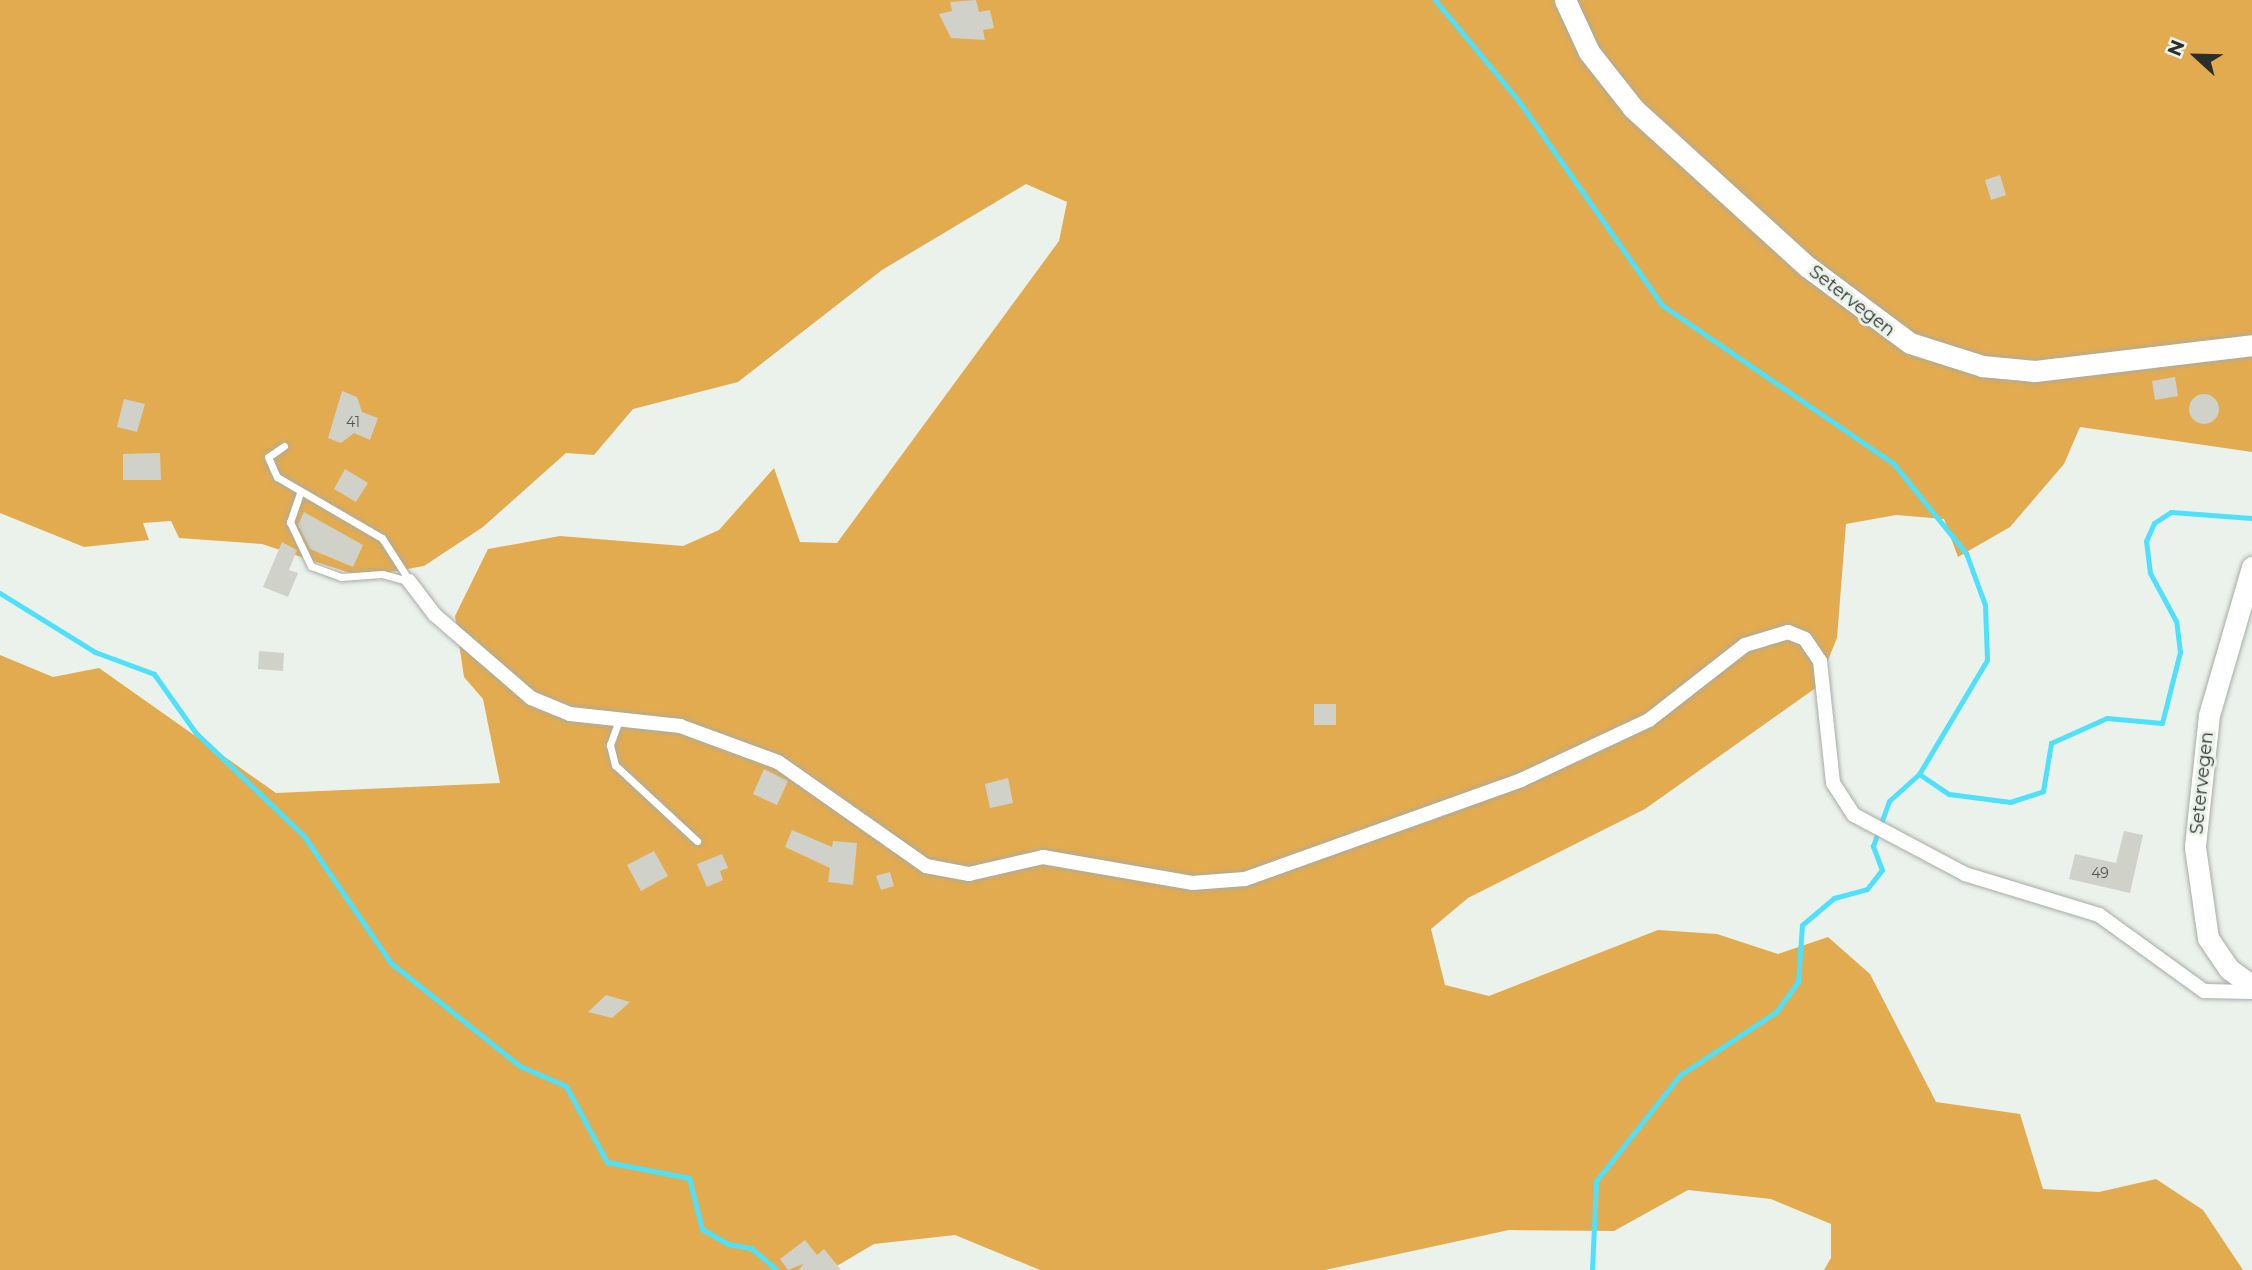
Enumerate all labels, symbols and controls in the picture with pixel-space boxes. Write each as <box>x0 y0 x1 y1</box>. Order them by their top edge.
north arrow <box>2161 21 2231 91</box>
text: N <box>2163 37 2190 59</box>
street label: Setervegen <box>1805 261 1899 341</box>
house number: 41 <box>346 414 360 430</box>
street label: Setervegen <box>2186 731 2218 835</box>
house number: 49 <box>2091 865 2109 881</box>

